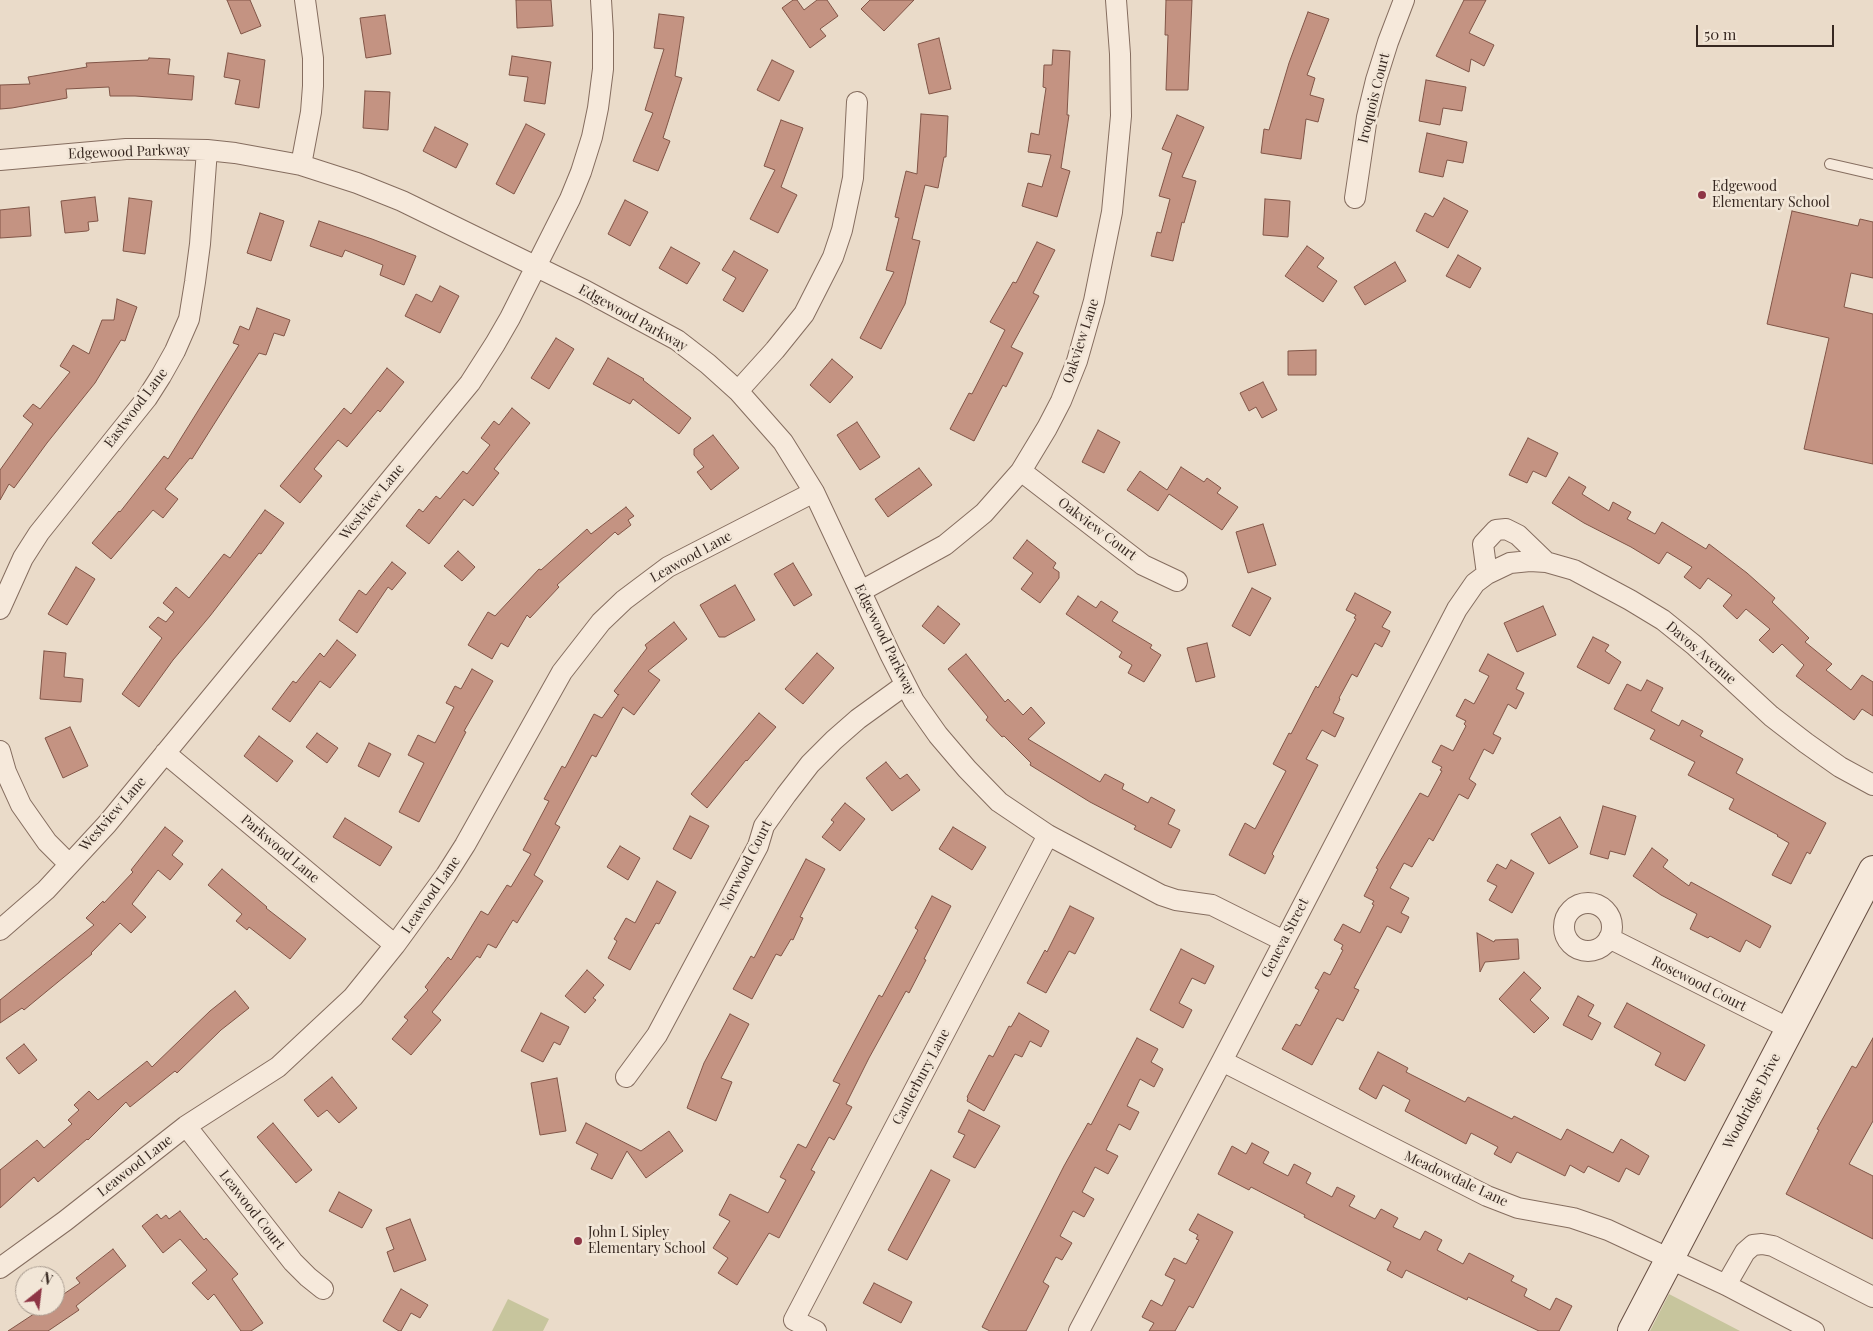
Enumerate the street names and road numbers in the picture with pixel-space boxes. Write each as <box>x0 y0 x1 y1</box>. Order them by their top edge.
street label: Iroquois Court <box>1355 51 1393 145</box>
street label: Edgewood Parkway <box>68 141 190 163</box>
street label: Edgewood Parkway <box>576 281 690 355</box>
street label: Oakview Lane <box>1059 297 1103 385</box>
street label: Eastwood Lane <box>101 365 171 451</box>
street label: Westview Lane <box>336 461 408 543</box>
street label: Oakview Court <box>1054 494 1140 564</box>
street label: Leawood Lane <box>647 528 735 586</box>
street label: Edgewood Parkway <box>851 582 919 698</box>
street label: Davos Avenue <box>1663 618 1739 688</box>
street label: Westview Lane <box>76 773 150 855</box>
street label: Parkwood Lane <box>237 811 323 887</box>
street label: Norwood Court <box>716 818 776 912</box>
street label: Leawood Lane <box>398 853 464 937</box>
street label: Geneva Street <box>1258 895 1312 981</box>
street label: Rosewood Court <box>1649 953 1749 1015</box>
street label: Canterbury Lane <box>889 1026 953 1128</box>
street label: Woodridge Drive <box>1720 1050 1784 1152</box>
street label: Leawood Lane <box>94 1132 176 1200</box>
street label: Meadowdale Lane <box>1401 1148 1511 1210</box>
street label: Leawood Court <box>216 1167 288 1253</box>

